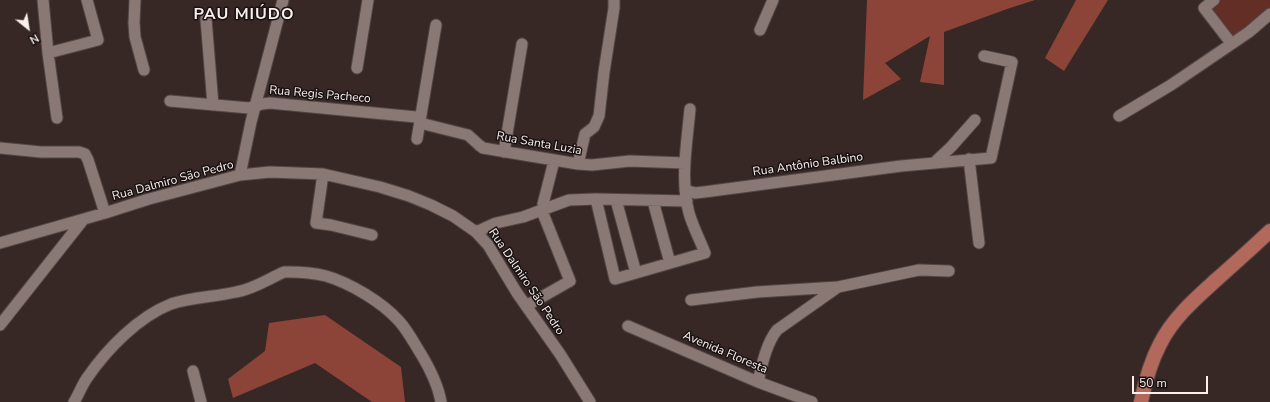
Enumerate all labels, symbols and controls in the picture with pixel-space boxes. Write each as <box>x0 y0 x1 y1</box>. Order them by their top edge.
district label: PAU MIÚDO <box>193 5 295 25</box>
north arrow <box>8 8 48 48</box>
text: N <box>27 30 42 47</box>
street label: Rua Regis Pacheco <box>269 83 371 107</box>
street label: Rua Santa Luzia <box>495 129 583 159</box>
street label: Rua Antônio Balbino <box>752 150 864 180</box>
street label: Rua Dalmiro São Pedro <box>111 158 235 204</box>
street label: Rua Dalmiro São Pedro <box>485 226 567 338</box>
street label: Avenida Floresta <box>681 329 769 377</box>
scale bar <box>1134 368 1210 394</box>
text: 50 m <box>1139 375 1167 391</box>

